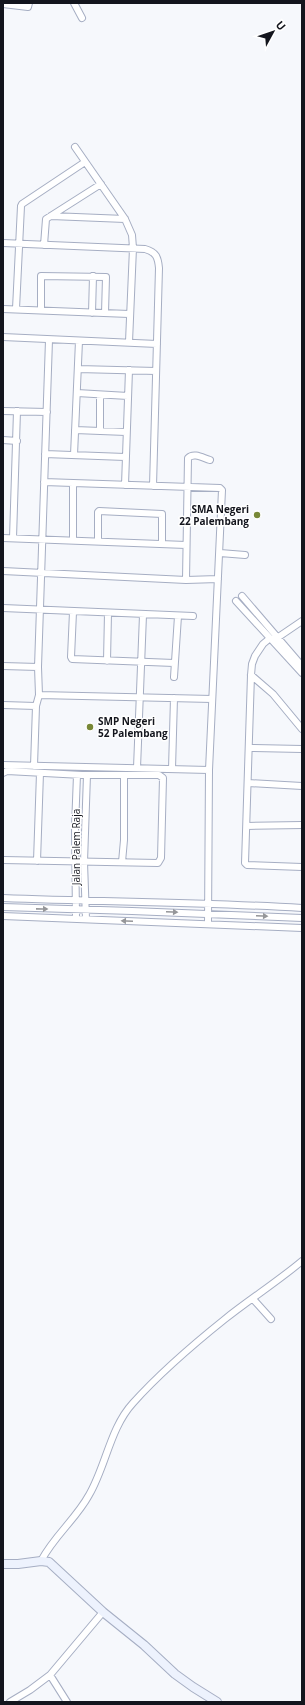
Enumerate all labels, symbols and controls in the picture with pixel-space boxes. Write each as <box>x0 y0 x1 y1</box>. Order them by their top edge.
north arrow <box>253 12 293 52</box>
text: U <box>273 17 289 33</box>
place label: SMA Negeri 22 Palembang <box>179 502 249 528</box>
marker: SMA Negeri 22 Palembang <box>252 510 262 520</box>
place label: SMP Negeri 52 Palembang <box>98 714 168 740</box>
marker: SMP Negeri 52 Palembang <box>85 722 95 732</box>
street label: Jalan Palem Raja <box>69 809 83 886</box>
one-way arrow <box>36 906 49 912</box>
one-way arrow <box>166 909 178 916</box>
one-way arrow <box>256 913 268 920</box>
one-way arrow <box>121 917 133 924</box>

